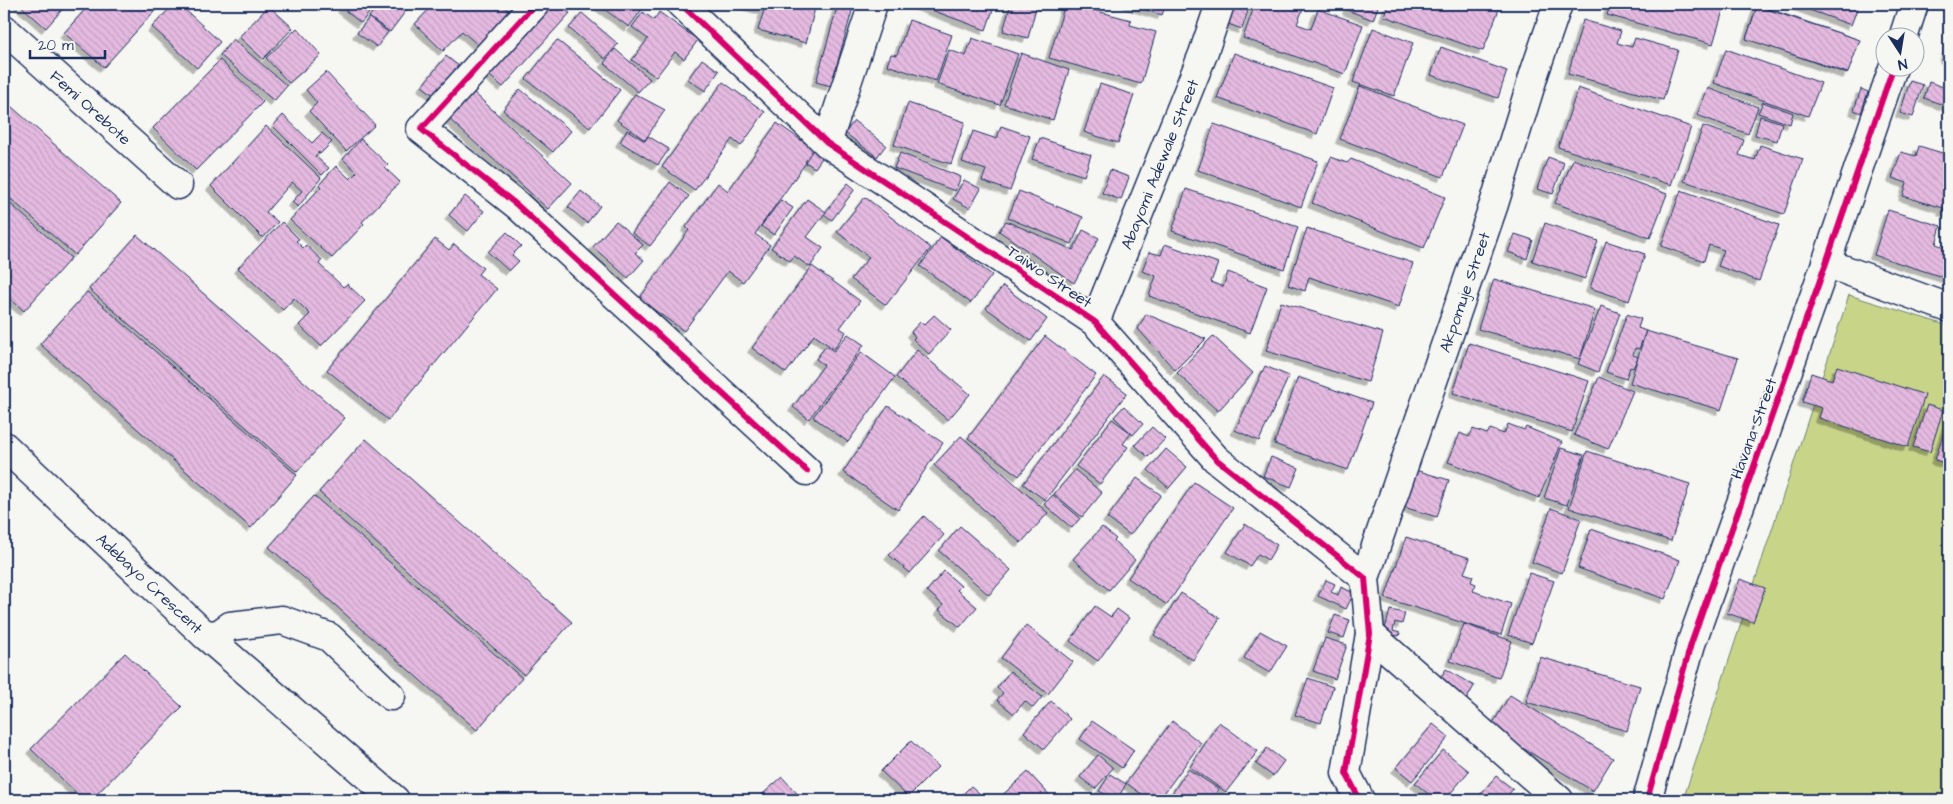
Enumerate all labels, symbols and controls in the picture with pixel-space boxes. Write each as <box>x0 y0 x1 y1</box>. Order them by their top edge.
scale bar <box>30 28 105 60</box>
north arrow <box>1876 28 1926 78</box>
text: 20 m <box>38 35 74 56</box>
text: N <box>1896 53 1909 74</box>
street label: Femi Orebote <box>45 65 136 150</box>
street label: Abayomi Adewale Street <box>1116 76 1205 253</box>
street label: Akpomuje Street <box>1434 229 1496 355</box>
street label: Taiwo Street <box>1003 240 1097 314</box>
street label: Havana Street <box>1725 374 1783 482</box>
street label: Adebayo Crescent <box>90 528 208 640</box>

